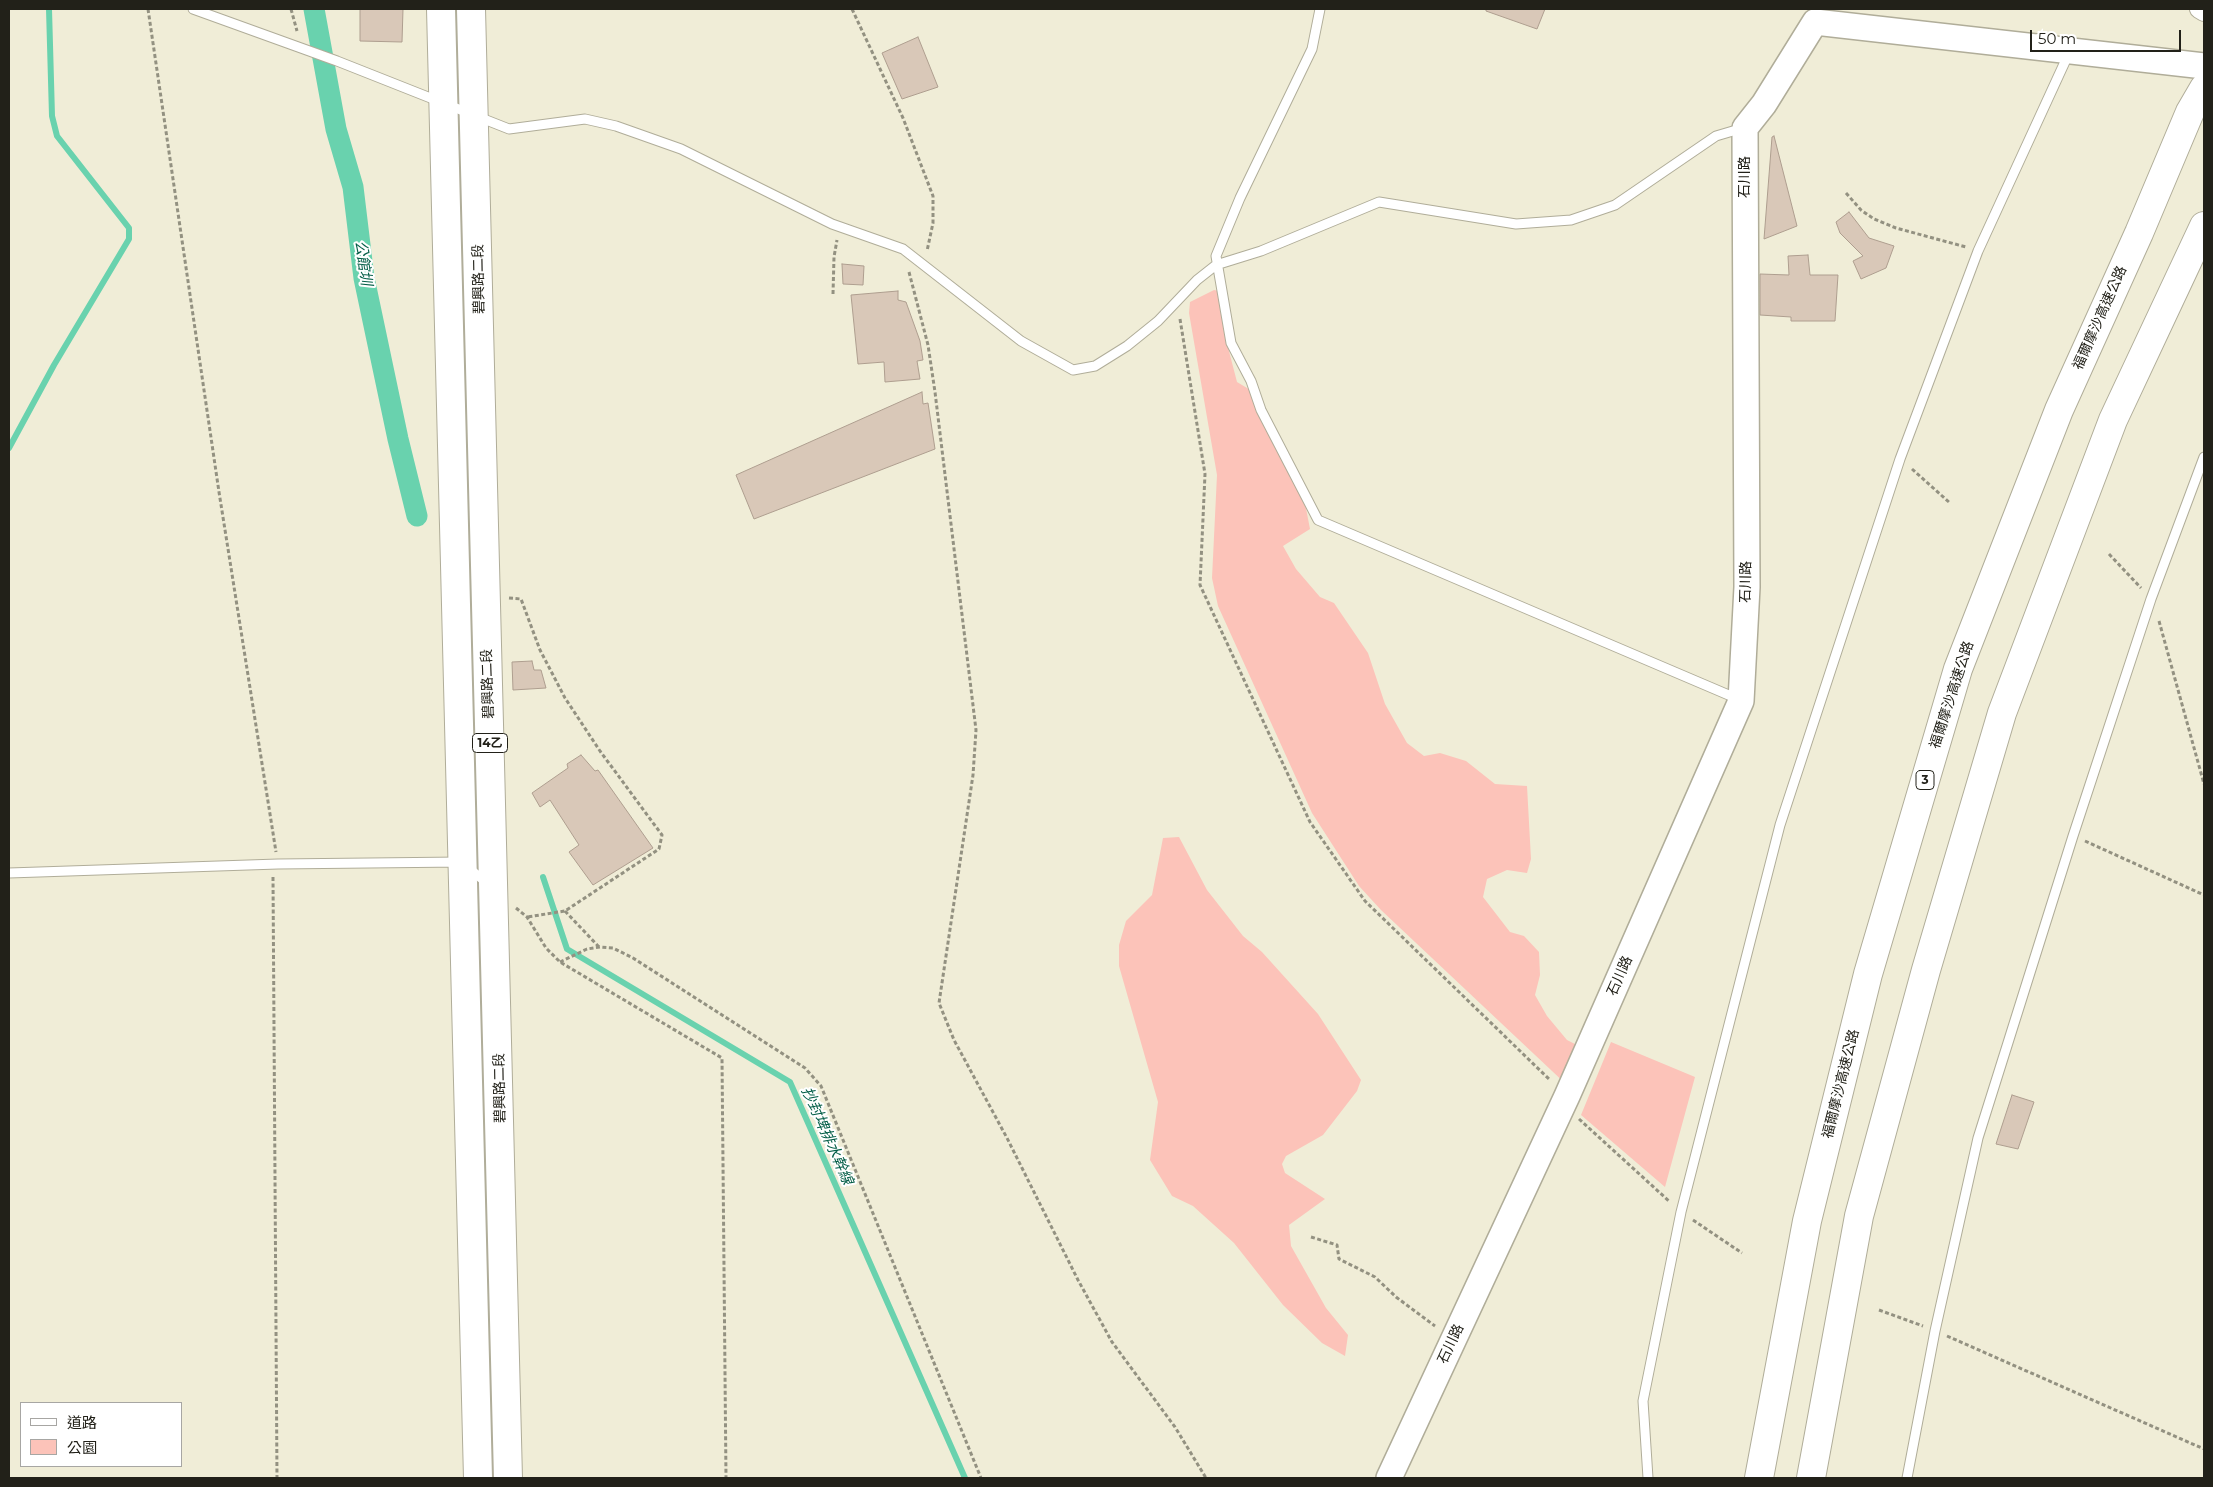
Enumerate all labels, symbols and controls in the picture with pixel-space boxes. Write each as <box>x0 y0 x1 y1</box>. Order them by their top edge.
scale bar <box>2033 20 2184 52</box>
text: 50 m <box>2038 29 2076 48</box>
street label: 石川路 <box>1737 156 1753 198</box>
water label: 公館圳 <box>351 239 375 287</box>
street label: 碧興路二段 <box>470 244 488 314</box>
street label: 福爾摩沙高速公路 <box>2070 263 2130 373</box>
street label: 石川路 <box>1737 561 1755 603</box>
street label: 福爾摩沙高速公路 <box>1927 639 1977 751</box>
street label: 碧興路二段 <box>478 649 498 719</box>
road number: 14乙 <box>472 734 508 752</box>
road number: 3 <box>1916 770 1934 790</box>
street label: 石川路 <box>1604 953 1636 999</box>
street label: 福爾摩沙高速公路 <box>1819 1028 1863 1140</box>
street label: 碧興路二段 <box>491 1053 509 1123</box>
water label: 抄封埤排水幹線 <box>797 1084 857 1188</box>
street label: 石川路 <box>1435 1321 1467 1367</box>
legend <box>20 1402 182 1467</box>
text: 道路 <box>67 1413 97 1432</box>
text: 公園 <box>67 1438 97 1457</box>

